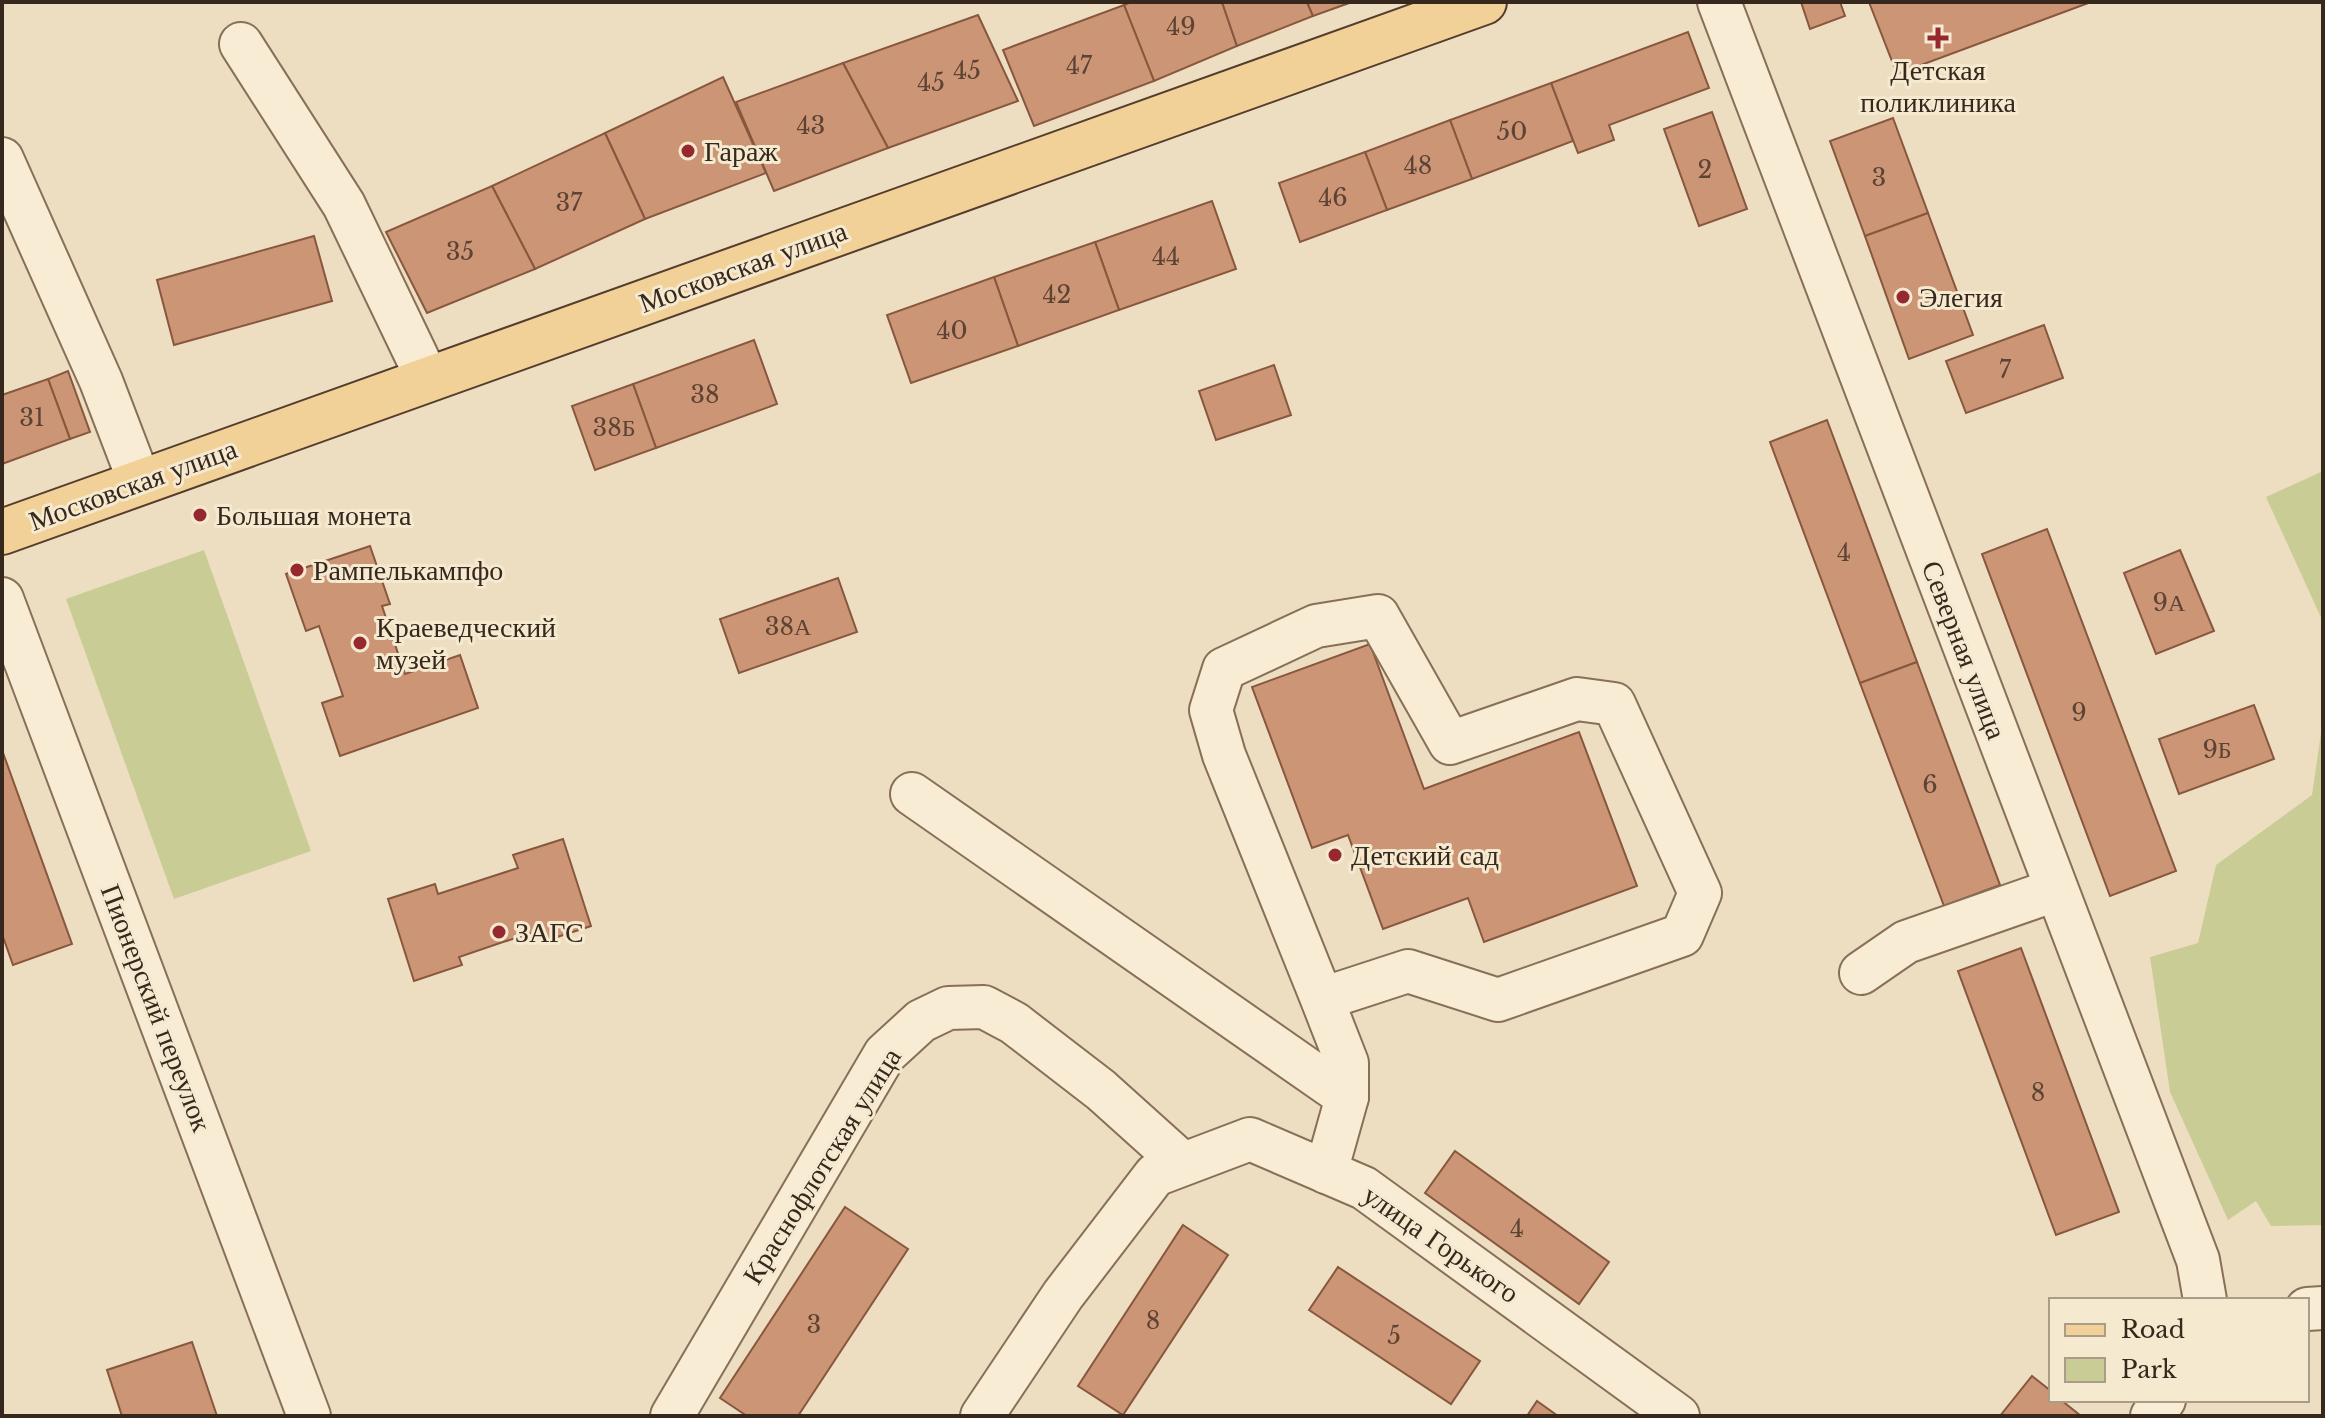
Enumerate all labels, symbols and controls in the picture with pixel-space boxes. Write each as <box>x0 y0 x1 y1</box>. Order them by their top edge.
house number: 49 <box>1166 12 1196 41</box>
marker: Детская поликлиника <box>1927 27 1949 49</box>
house number: 47 <box>1066 51 1093 80</box>
place label: Детская поликлиника <box>1860 53 2016 120</box>
house number: 45 <box>953 56 981 85</box>
house number: 45 <box>917 68 945 97</box>
house number: 43 <box>797 111 825 140</box>
house number: 50 <box>1497 117 1527 146</box>
place label: Гараж <box>704 134 778 169</box>
marker: Гараж <box>679 142 697 160</box>
house number: 48 <box>1404 151 1432 180</box>
house number: 2 <box>1698 155 1712 184</box>
house number: 3 <box>1872 163 1886 192</box>
house number: 46 <box>1318 183 1348 212</box>
house number: 37 <box>556 188 583 217</box>
street label: Московская улица <box>634 213 852 321</box>
house number: 35 <box>446 237 474 266</box>
house number: 44 <box>1152 242 1180 271</box>
house number: 42 <box>1043 280 1071 309</box>
place label: Элегия <box>1919 280 2003 315</box>
marker: Элегия <box>1894 288 1912 306</box>
house number: 40 <box>936 316 968 345</box>
house number: 7 <box>1999 355 2012 384</box>
house number: 38 <box>690 380 720 409</box>
house number: 31 <box>19 403 45 432</box>
house number: 38Б <box>592 413 636 442</box>
street label: Московская улица <box>24 431 242 539</box>
place label: Большая монета <box>216 498 412 533</box>
marker: Большая монета <box>191 506 209 524</box>
house number: 4 <box>1837 538 1851 567</box>
place label: Рампелькампфо <box>313 553 503 588</box>
street label: Северная улица <box>1914 556 2014 745</box>
marker: Рампелькампфо <box>288 561 306 579</box>
house number: 9А <box>2153 588 2186 617</box>
place label: Краеведческий музей <box>376 610 556 677</box>
house number: 38А <box>765 612 812 641</box>
marker: Краеведческий музей <box>351 634 369 652</box>
house number: 9 <box>2071 698 2087 727</box>
house number: 9Б <box>2202 735 2232 764</box>
house number: 6 <box>1922 770 1938 799</box>
place label: Детский сад <box>1351 838 1499 873</box>
marker: Детский сад <box>1326 846 1344 864</box>
street label: Пионерский переулок <box>93 879 219 1137</box>
place label: ЗАГС <box>515 915 584 950</box>
marker: ЗАГС <box>490 923 508 941</box>
street label: Краснофлотская улица <box>735 1041 909 1291</box>
house number: 8 <box>2031 1078 2045 1107</box>
street label: улица Горького <box>1356 1177 1526 1311</box>
house number: 4 <box>1510 1214 1524 1243</box>
legend <box>2049 1298 2309 1402</box>
house number: 8 <box>1146 1306 1160 1335</box>
house number: 3 <box>807 1310 821 1339</box>
text: Road <box>2121 1315 2185 1344</box>
house number: 5 <box>1387 1321 1401 1350</box>
text: Park <box>2121 1355 2177 1384</box>

